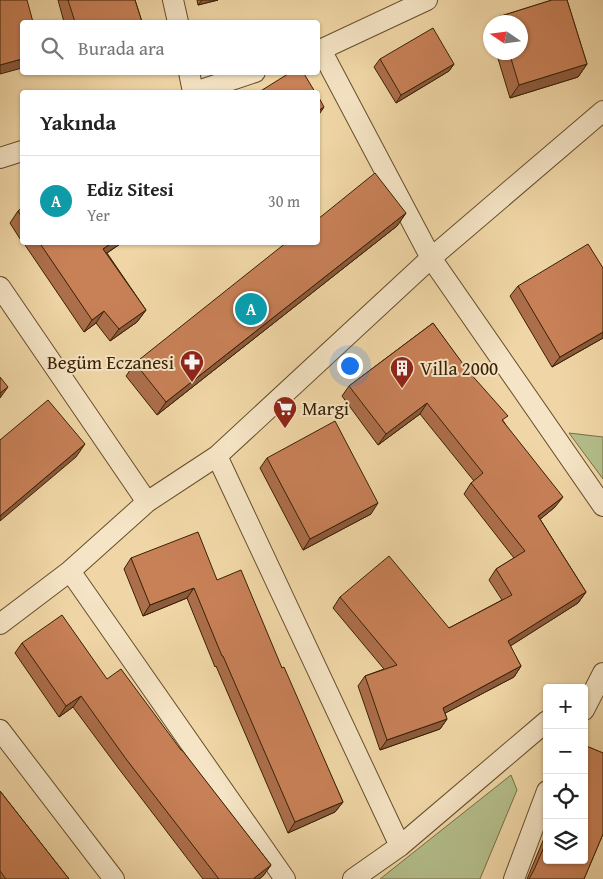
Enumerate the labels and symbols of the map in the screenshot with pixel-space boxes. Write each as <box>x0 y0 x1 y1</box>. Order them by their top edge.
north arrow <box>483 15 528 60</box>
pin: A <box>235 290 267 328</box>
place label: Begüm Eczanesi <box>47 348 174 376</box>
pharmacy icon: Begüm Eczanesi <box>179 349 205 383</box>
your location <box>337 353 363 379</box>
place label: Villa 2000 <box>420 354 498 382</box>
building icon: Villa 2000 <box>389 355 415 389</box>
place label: Margi <box>302 394 349 422</box>
supermarket icon: Margi <box>272 395 298 429</box>

